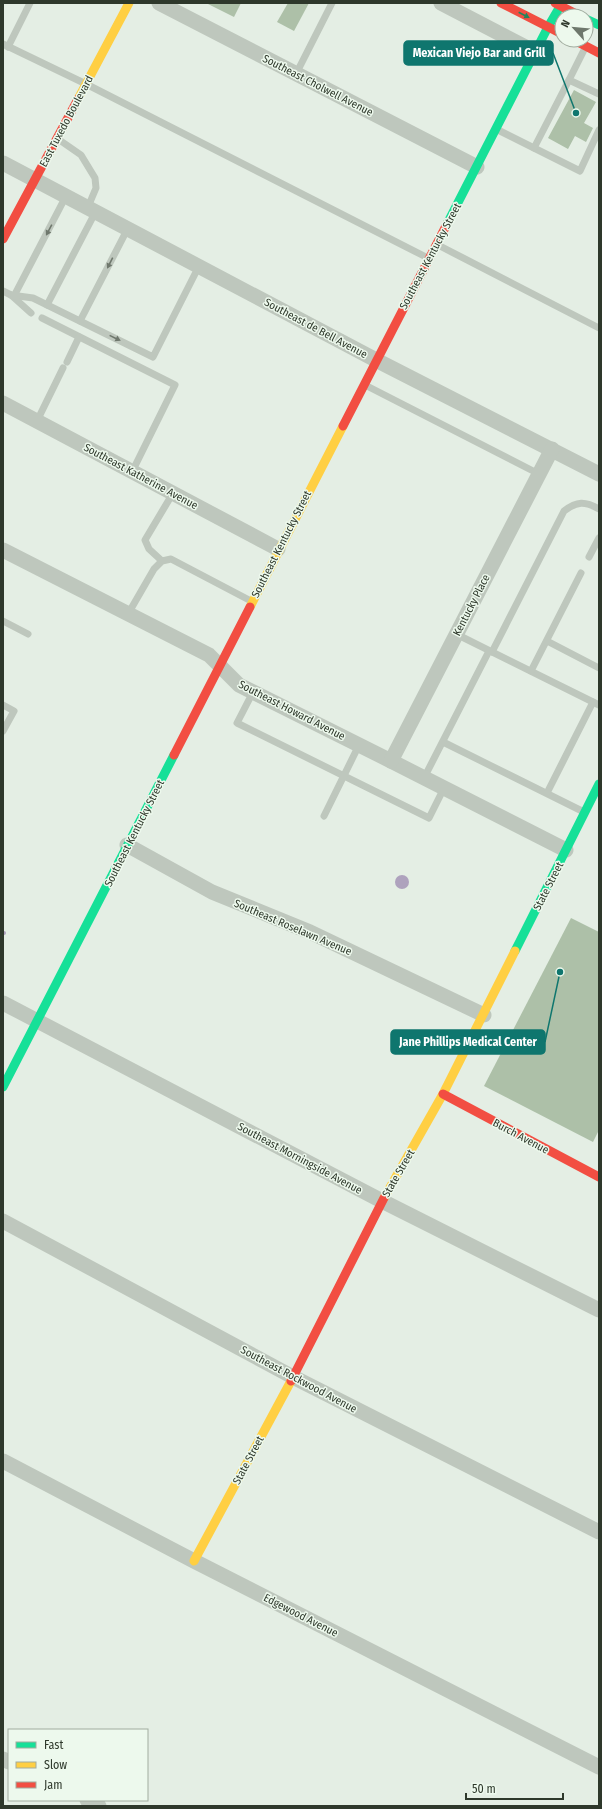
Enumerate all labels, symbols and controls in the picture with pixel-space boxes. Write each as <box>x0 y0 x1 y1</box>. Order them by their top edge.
north arrow <box>554 8 594 48</box>
one-way arrow <box>519 12 530 18</box>
text: N <box>558 18 573 30</box>
callout: Mexican Viejo Bar and Grill <box>404 41 553 65</box>
text: Mexican Viejo Bar and Grill <box>413 46 546 60</box>
street label: Southeast Cholwell Avenue <box>260 52 375 119</box>
street label: East Tuxedo Boulevard <box>37 73 96 169</box>
street label: Southeast Kentucky Street <box>397 201 464 312</box>
one-way arrow <box>45 224 52 236</box>
one-way arrow <box>107 257 113 268</box>
street label: Southeast de Bell Avenue <box>262 296 369 361</box>
one-way arrow <box>109 335 121 341</box>
street label: Southeast Katherine Avenue <box>81 441 200 512</box>
street label: Southeast Kentucky Street <box>249 488 314 600</box>
street label: Kentucky Place <box>450 572 493 638</box>
street label: Southeast Howard Avenue <box>236 678 347 743</box>
street label: Southeast Kentucky Street <box>102 777 167 889</box>
street label: State Street <box>531 859 566 913</box>
street label: Southeast Roselawn Avenue <box>232 897 354 958</box>
callout: Jane Phillips Medical Center <box>391 1030 545 1054</box>
text: Jane Phillips Medical Center <box>398 1035 538 1049</box>
street label: Burch Avenue <box>491 1116 551 1157</box>
street label: Southeast Morningside Avenue <box>235 1120 364 1197</box>
street label: State Street <box>380 1147 417 1199</box>
street label: Southeast Rockwood Avenue <box>238 1343 359 1416</box>
street label: State Street <box>230 1433 267 1487</box>
street label: Edgewood Avenue <box>261 1591 340 1640</box>
legend <box>8 1729 148 1801</box>
text: Fast <box>44 1738 63 1752</box>
text: Slow <box>44 1758 67 1772</box>
scale bar <box>466 1775 563 1801</box>
text: Jam <box>44 1778 62 1792</box>
text: 50 m <box>472 1782 496 1796</box>

